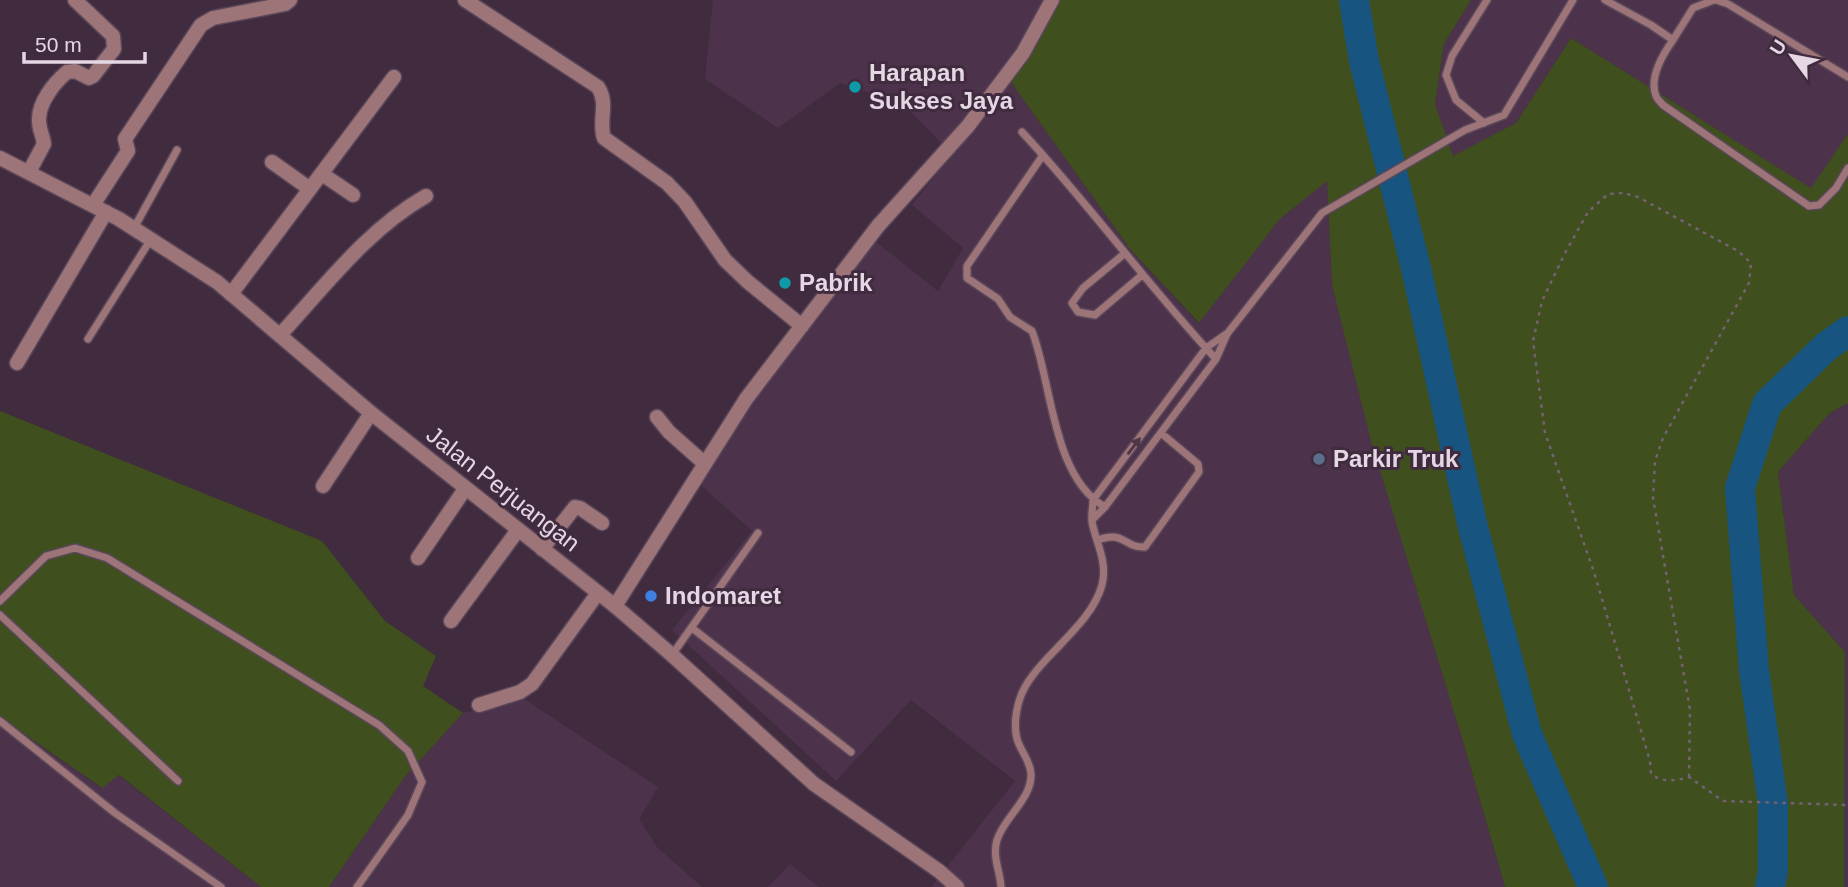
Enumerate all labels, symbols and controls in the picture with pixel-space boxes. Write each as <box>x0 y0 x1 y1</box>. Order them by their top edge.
scale bar <box>24 21 145 65</box>
north arrow <box>1757 21 1827 91</box>
text: 50 m <box>35 33 82 56</box>
text: U <box>1765 36 1791 59</box>
place label: Harapan Sukses Jaya <box>869 59 1014 114</box>
marker: Harapan Sukses Jaya <box>847 79 863 95</box>
place label: Pabrik <box>799 269 873 296</box>
marker: Pabrik <box>777 275 793 291</box>
street label: Jalan Perjuangan <box>421 420 585 557</box>
one-way arrow <box>1126 437 1141 455</box>
place label: Parkir Truk <box>1333 445 1459 472</box>
marker: Parkir Truk <box>1311 451 1327 467</box>
place label: Indomaret <box>665 582 781 609</box>
marker: Indomaret <box>643 588 659 604</box>

